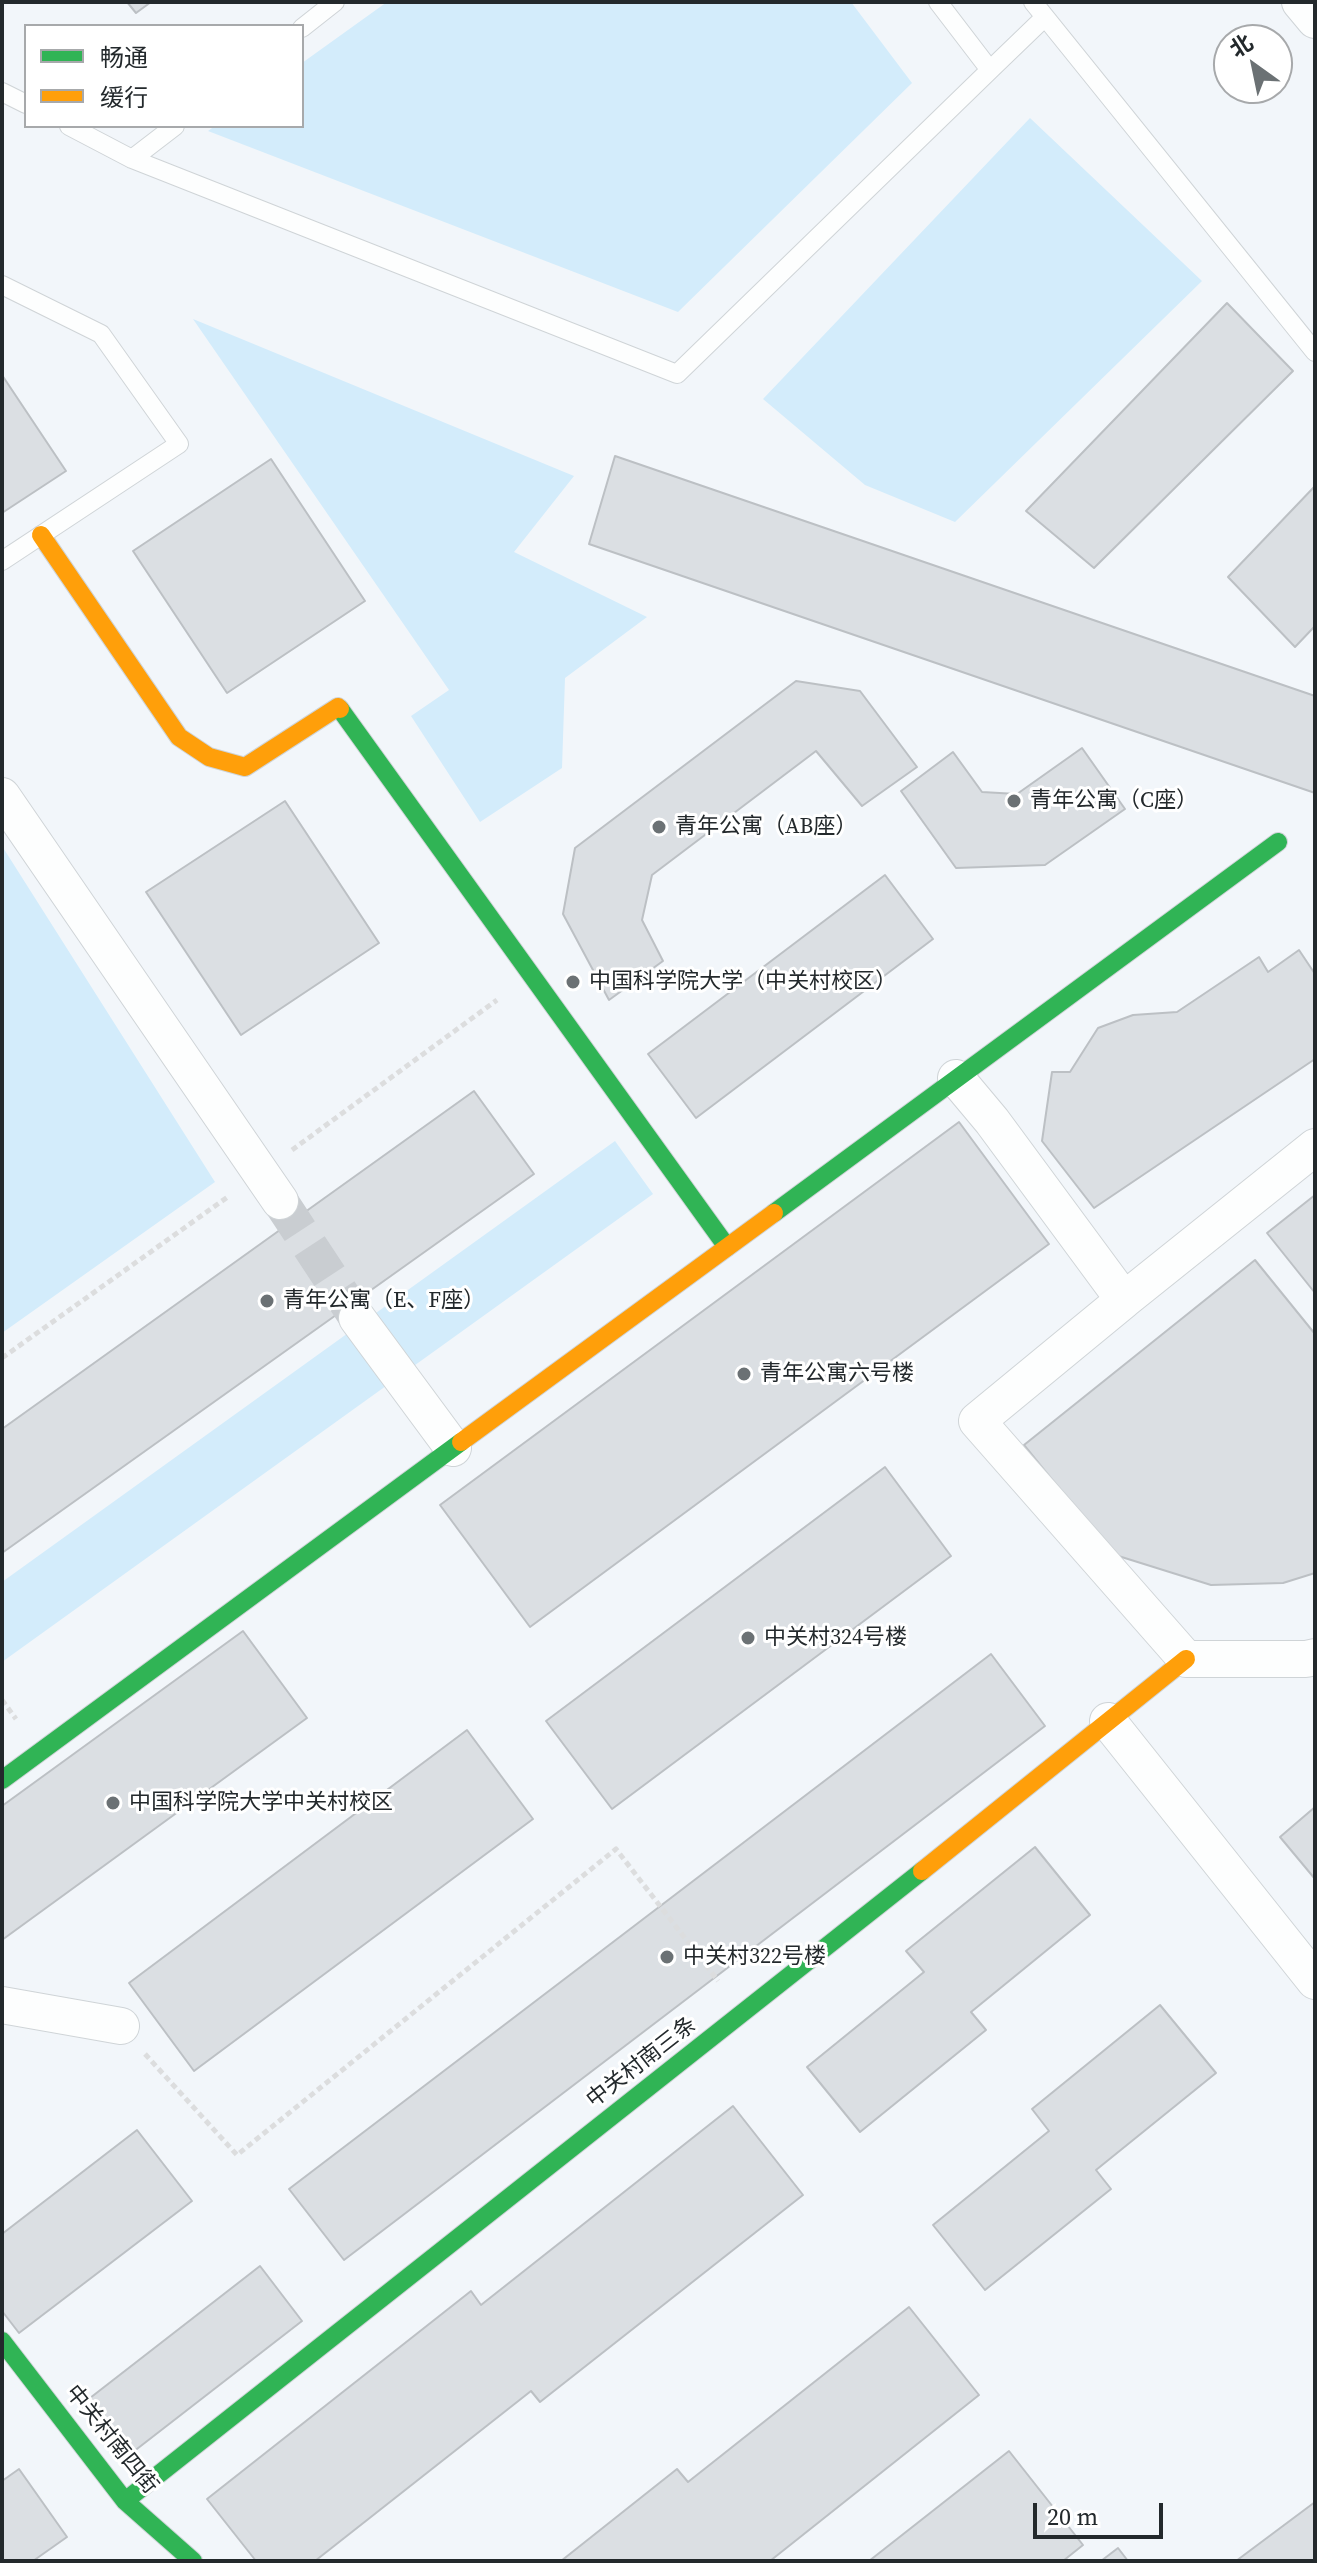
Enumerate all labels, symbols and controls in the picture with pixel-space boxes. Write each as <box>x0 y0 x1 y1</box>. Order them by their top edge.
legend <box>24 24 304 128</box>
north arrow <box>1213 24 1293 104</box>
text: 北 <box>1224 27 1258 64</box>
text: 畅通 <box>100 41 148 74</box>
text: 缓行 <box>100 81 148 114</box>
place label: 青年公寓（C座） <box>1030 788 1198 814</box>
marker: 青年公寓（C座） <box>1005 792 1023 810</box>
place label: 青年公寓（AB座） <box>675 814 857 840</box>
marker: 青年公寓（AB座） <box>650 818 668 836</box>
place label: 中国科学院大学（中关村校区） <box>589 969 897 995</box>
marker: 中国科学院大学（中关村校区） <box>564 973 582 991</box>
place label: 青年公寓（E、F座） <box>283 1288 485 1314</box>
marker: 青年公寓（E、F座） <box>258 1292 276 1310</box>
place label: 青年公寓六号楼 <box>760 1361 914 1387</box>
marker: 青年公寓六号楼 <box>735 1365 753 1383</box>
place label: 中关村324号楼 <box>764 1625 907 1651</box>
marker: 中关村324号楼 <box>739 1629 757 1647</box>
place label: 中国科学院大学中关村校区 <box>129 1790 393 1816</box>
marker: 中国科学院大学中关村校区 <box>104 1794 122 1812</box>
place label: 中关村322号楼 <box>683 1944 826 1970</box>
marker: 中关村322号楼 <box>658 1948 676 1966</box>
street label: 中关村南三条 <box>582 2012 702 2114</box>
street label: 中关村南四街 <box>59 2380 163 2500</box>
scale bar <box>1037 2487 1167 2537</box>
text: 20 m <box>1047 2500 1098 2533</box>

